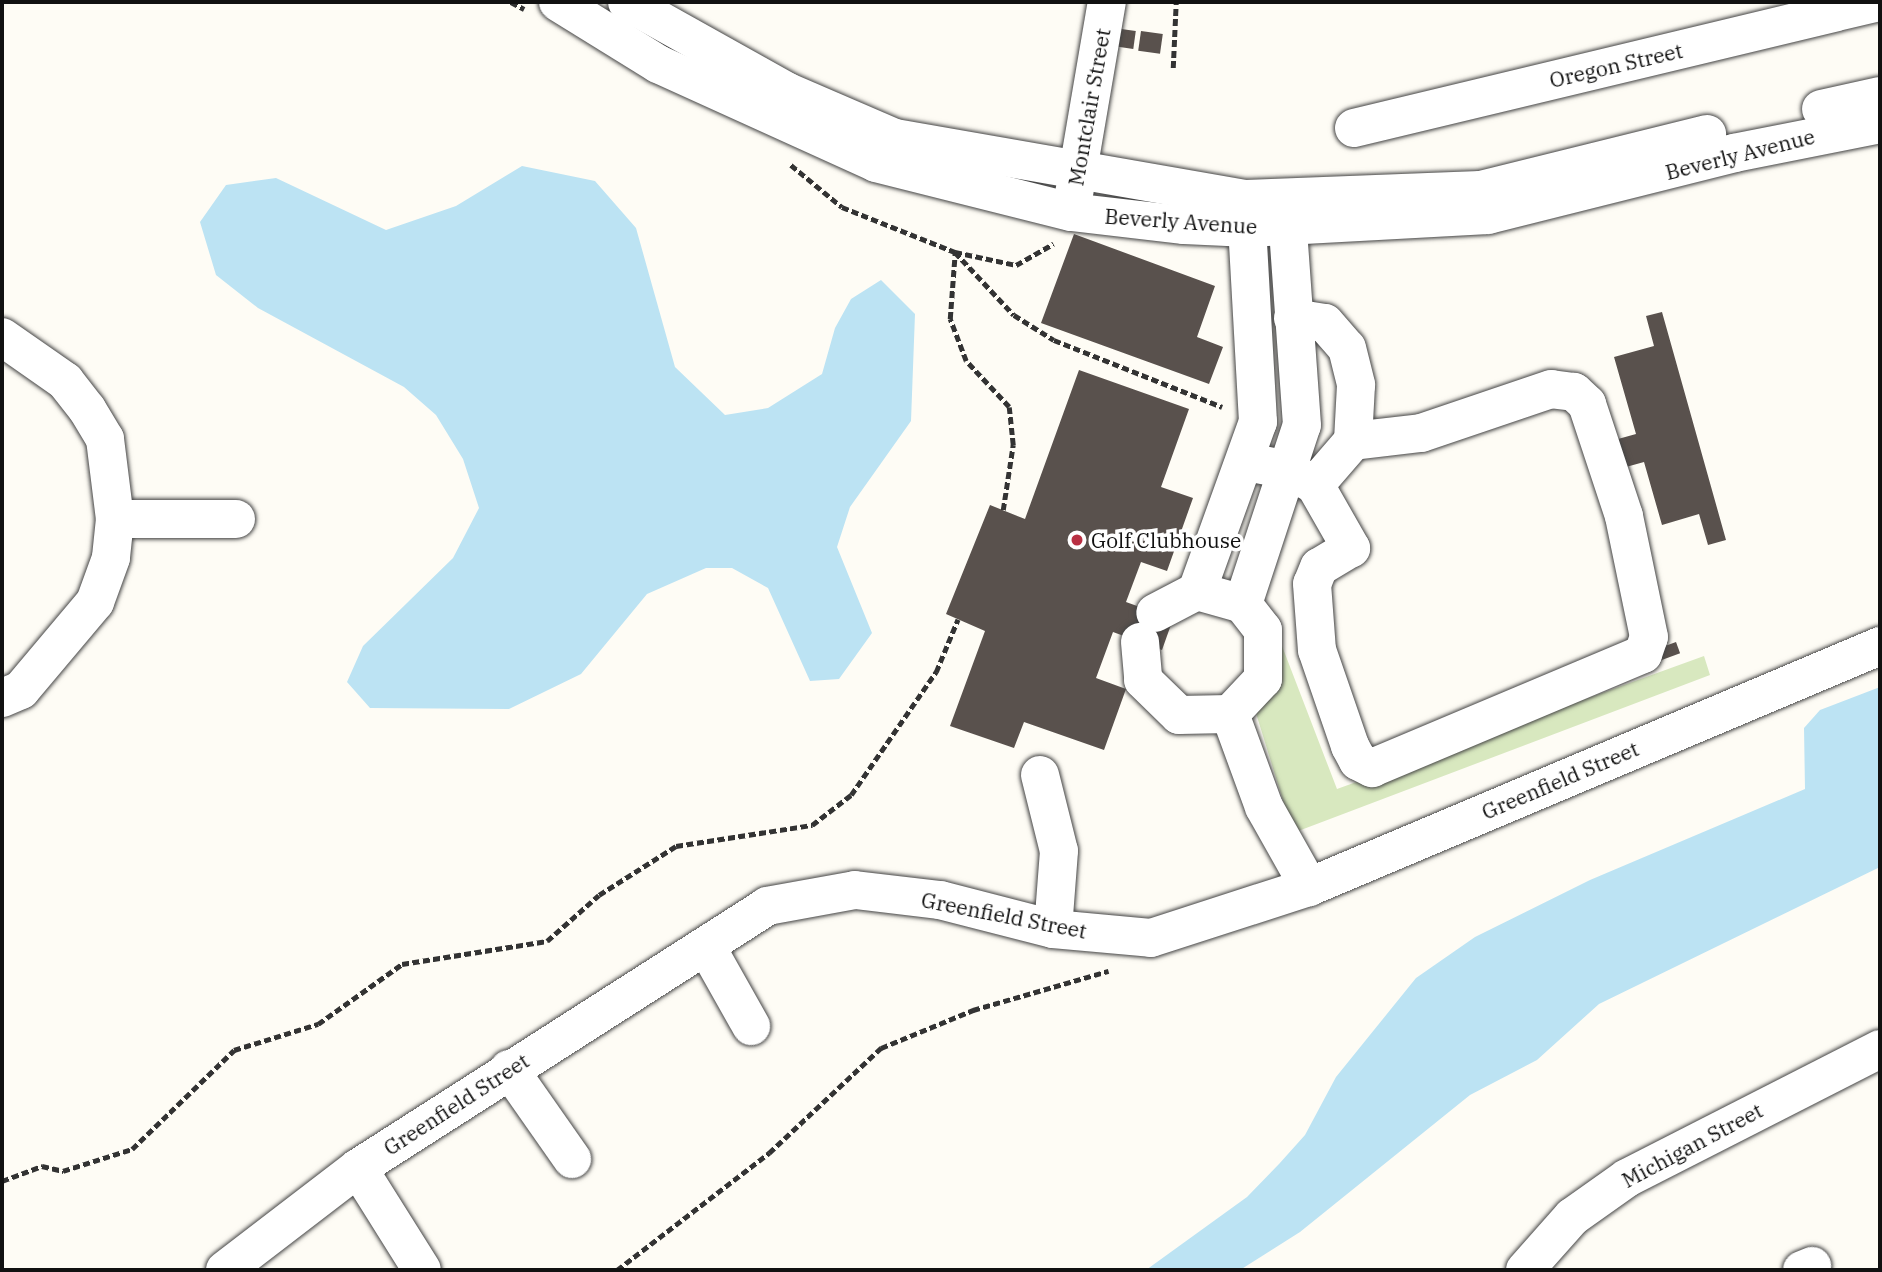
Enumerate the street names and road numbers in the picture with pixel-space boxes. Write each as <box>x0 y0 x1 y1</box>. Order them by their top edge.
street label: Montclair Street <box>1063 26 1115 188</box>
street label: Oregon Street <box>1547 37 1685 93</box>
street label: Beverly Avenue <box>1663 123 1817 185</box>
street label: Beverly Avenue <box>1104 203 1258 239</box>
street label: Greenfield Street <box>1478 736 1642 824</box>
street label: Greenfield Street <box>919 887 1089 943</box>
street label: Greenfield Street <box>379 1048 533 1160</box>
street label: Michigan Street <box>1617 1097 1767 1193</box>

